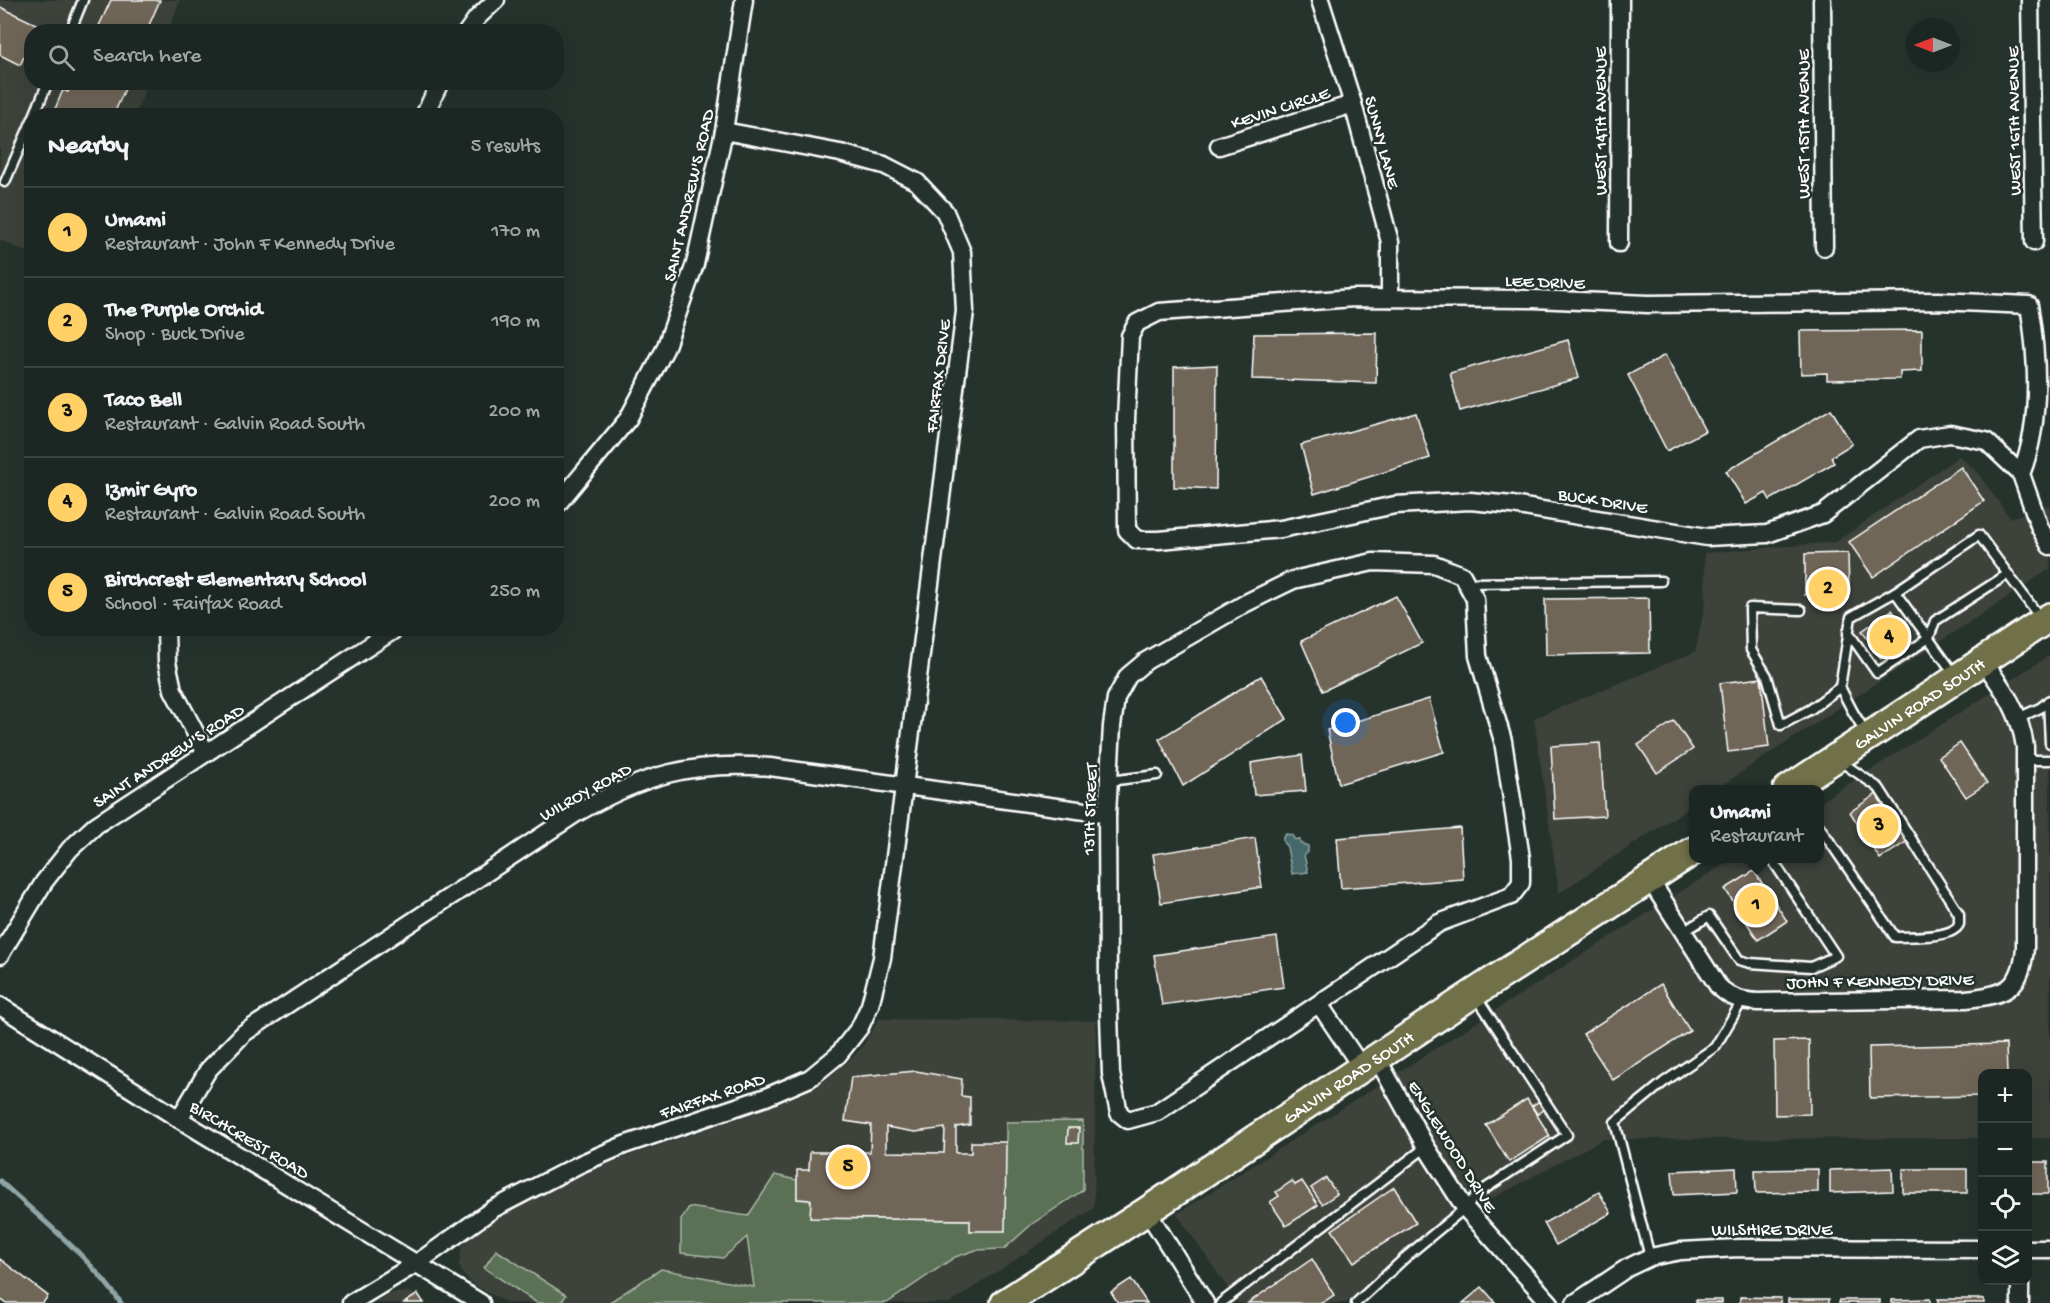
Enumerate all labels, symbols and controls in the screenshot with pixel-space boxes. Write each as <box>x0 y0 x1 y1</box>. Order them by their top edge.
north arrow <box>1906 18 1960 72</box>
search box <box>24 24 564 90</box>
icon: search <box>45 41 78 74</box>
text: Search here <box>93 44 201 70</box>
street label: WEST 16TH AVENUE <box>2004 45 2027 196</box>
street label: WEST 14TH AVENUE <box>1592 46 1613 195</box>
street label: WEST 15TH AVENUE <box>1795 48 1816 199</box>
street label: KEVIN CIRCLE <box>1229 83 1334 135</box>
street label: SUNNY LANE <box>1358 94 1403 192</box>
street label: SAINT ANDREW'S ROAD <box>660 107 721 284</box>
text: Nearby <box>48 132 129 163</box>
text: 5 results <box>471 136 540 159</box>
text: Umami <box>105 208 166 234</box>
text: 1 <box>63 221 72 244</box>
text: 170 m <box>491 221 540 244</box>
text: Restaurant · John F Kennedy Drive <box>105 234 395 257</box>
street label: LEE DRIVE <box>1505 272 1586 295</box>
text: The Purple Orchid <box>105 298 262 324</box>
text: 2 <box>63 311 72 334</box>
text: 190 m <box>492 311 540 334</box>
street label: FAIRFAX DRIVE <box>922 318 957 435</box>
text: Shop · Buck Drive <box>105 324 245 347</box>
text: Taco Bell <box>105 388 182 414</box>
text: 3 <box>62 401 73 424</box>
text: 200 m <box>489 401 540 424</box>
text: Restaurant · Galvin Road South <box>105 414 365 437</box>
text: Izmir Gyro <box>105 478 197 504</box>
street label: BUCK DRIVE <box>1555 485 1650 520</box>
text: 4 <box>63 491 72 514</box>
text: 200 m <box>489 491 540 514</box>
text: Restaurant · Galvin Road South <box>105 504 365 527</box>
pin: 2 <box>1808 566 1848 612</box>
text: Birchcrest Elementary School <box>105 568 367 594</box>
text: 5 <box>62 581 73 604</box>
text: 250 m <box>489 581 540 604</box>
text: School · Fairfax Road <box>105 594 282 617</box>
pin: 4 <box>1870 614 1908 660</box>
street label: GALVIN ROAD SOUTH <box>1851 654 1991 756</box>
street label: SAINT ANDREW'S ROAD <box>90 700 249 814</box>
your location <box>1331 708 1360 737</box>
street label: WILROY ROAD <box>537 759 636 827</box>
street label: 13TH STREET <box>1079 762 1104 856</box>
popup <box>1689 785 1824 863</box>
text: Umami <box>1710 800 1771 826</box>
pin: 3 <box>1860 804 1898 848</box>
text: Restaurant <box>1710 826 1803 849</box>
pin: 1 <box>1736 882 1776 928</box>
street label: JOHN F KENNEDY DRIVE <box>1786 970 1975 995</box>
street label: GALVIN ROAD SOUTH <box>1280 1027 1420 1130</box>
street label: FAIRFAX ROAD <box>657 1069 768 1126</box>
map controls <box>1978 1069 2032 1285</box>
button: + <box>1978 1069 2032 1123</box>
street label: ENGLEWOOD DRIVE <box>1402 1077 1500 1218</box>
street label: BIRCHCREST ROAD <box>184 1097 312 1185</box>
button: − <box>1978 1123 2032 1177</box>
pin: 5 <box>828 1144 868 1190</box>
button: locate <box>1978 1177 2032 1231</box>
street label: WILSHIRE DRIVE <box>1712 1221 1833 1242</box>
button: layers <box>1978 1231 2032 1285</box>

